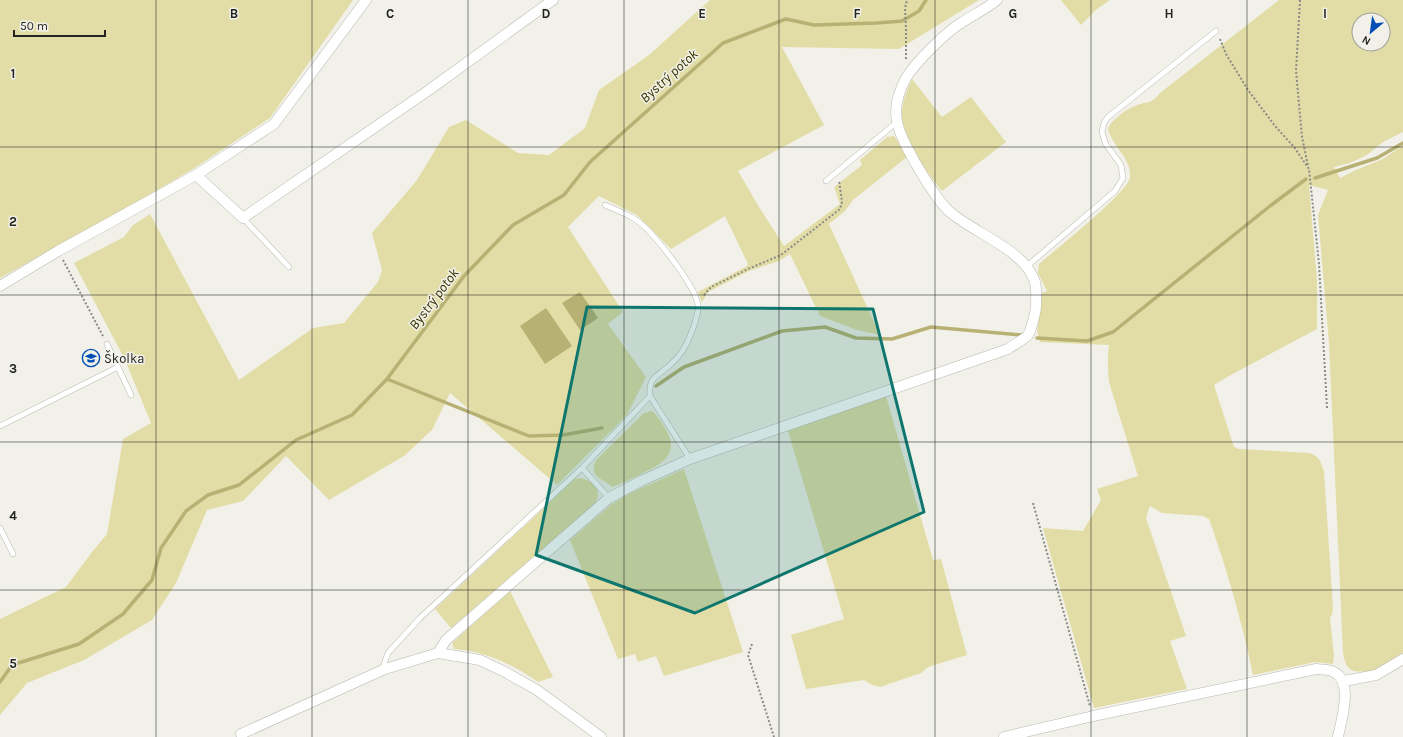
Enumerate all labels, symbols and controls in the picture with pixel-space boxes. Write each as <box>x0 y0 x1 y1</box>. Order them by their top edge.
text: B <box>230 6 238 21</box>
text: C <box>386 6 394 21</box>
text: D <box>542 6 551 21</box>
text: E <box>698 6 706 21</box>
text: F <box>853 6 861 21</box>
text: G <box>1009 6 1017 21</box>
text: H <box>1164 6 1174 21</box>
text: I <box>1323 6 1327 21</box>
scale bar <box>14 12 105 38</box>
north arrow <box>1351 12 1391 52</box>
text: 50 m <box>20 19 48 33</box>
text: N <box>1360 33 1373 48</box>
water label: Bystrý potok <box>636 45 702 107</box>
text: 1 <box>11 66 15 81</box>
text: 2 <box>9 214 17 229</box>
water label: Bystrý potok <box>405 264 463 333</box>
school or university icon: Školka <box>81 348 101 368</box>
place label: Školka <box>104 350 144 366</box>
text: 3 <box>9 361 17 376</box>
text: 4 <box>9 508 17 523</box>
text: 5 <box>9 656 17 671</box>

